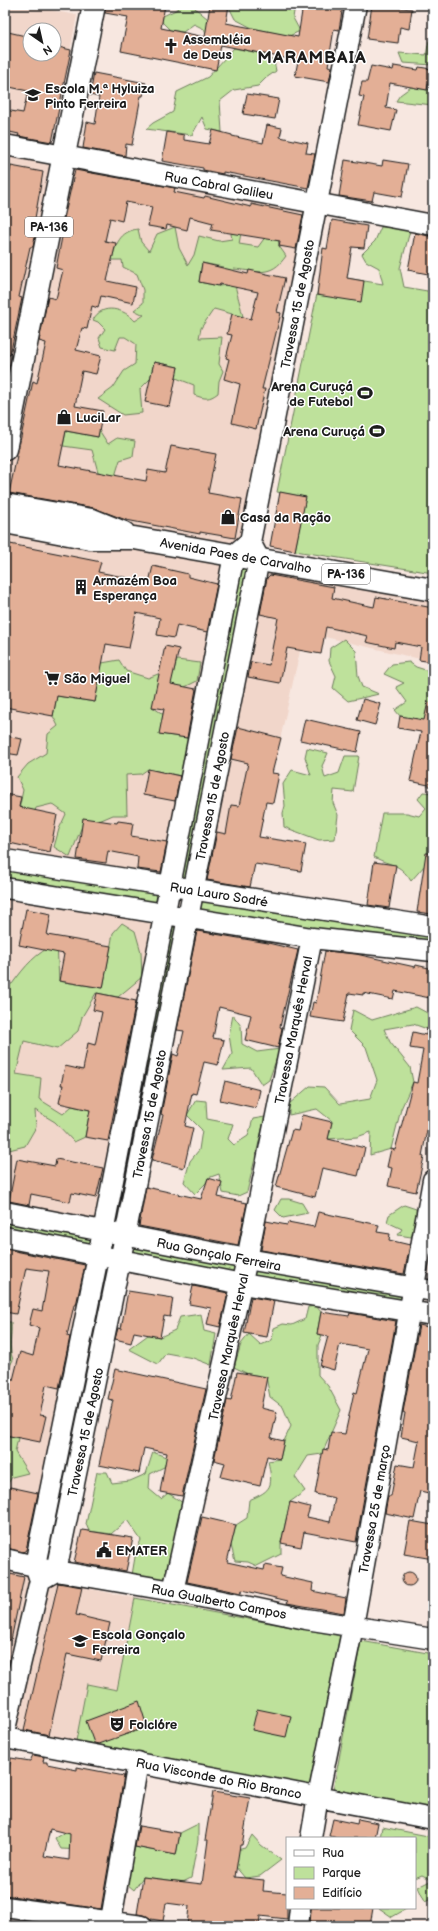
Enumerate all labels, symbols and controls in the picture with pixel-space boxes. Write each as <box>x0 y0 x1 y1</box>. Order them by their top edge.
north arrow <box>22 22 62 62</box>
place label: Assembléia de Deus <box>182 32 251 63</box>
church icon: Assembléia de Deus <box>162 37 180 55</box>
text: N <box>40 42 54 58</box>
district label: MARAMBAIA <box>257 48 367 68</box>
place label: Escola M.ª Hyluiza Pinto Ferreira <box>45 81 155 112</box>
school or university icon: Escola M.ª Hyluiza Pinto Ferreira <box>24 86 42 104</box>
street label: Rua Cabral Galileu <box>163 169 275 203</box>
road number: PA-136 <box>25 217 73 237</box>
street label: Travessa 15 de Agosto <box>278 238 318 370</box>
place label: Arena Curuçá de Futebol <box>270 379 353 410</box>
sports icon: Arena Curuçá de Futebol <box>356 384 374 402</box>
shop icon: LuciLar <box>55 408 73 426</box>
place label: LuciLar <box>76 410 122 426</box>
sports icon: Arena Curuçá <box>368 422 386 440</box>
place label: Arena Curuçá <box>282 424 365 440</box>
shop icon: Casa da Ração <box>219 508 237 526</box>
place label: Casa da Ração <box>240 510 331 526</box>
street label: Avenida Paes de Carvalho <box>159 535 313 577</box>
road number: PA-136 <box>322 564 370 584</box>
place label: Armazém Boa Esperança <box>92 573 177 604</box>
building icon: Armazém Boa Esperança <box>72 578 90 596</box>
supermarket icon: São Miguel <box>43 669 61 687</box>
place label: São Miguel <box>64 671 130 687</box>
street label: Travessa 15 de Agosto <box>193 730 233 862</box>
street label: Rua Lauro Sodré <box>169 879 269 911</box>
street label: Travessa Marquês Herval <box>272 955 316 1106</box>
street label: Travessa 15 de Agosto <box>130 1048 170 1180</box>
street label: Rua Gonçalo Ferreira <box>155 1235 282 1275</box>
street label: Travessa Marquês Herval <box>206 1272 252 1422</box>
street label: Travessa 15 de Agosto <box>65 1366 107 1498</box>
street label: Travessa 25 de março <box>356 1443 394 1575</box>
public building icon: EMATER <box>95 1541 113 1559</box>
place label: EMATER <box>116 1543 167 1559</box>
street label: Rua Gualberto Campos <box>150 1581 288 1623</box>
place label: Escola Gonçalo Ferreira <box>92 1627 185 1658</box>
school or university icon: Escola Gonçalo Ferreira <box>71 1632 89 1650</box>
theatre icon: Folclóre <box>108 1715 126 1733</box>
place label: Folclóre <box>129 1717 178 1733</box>
street label: Rua Visconde do Rio Branco <box>135 1755 303 1803</box>
legend <box>286 1837 416 1909</box>
text: Rua <box>322 1846 344 1861</box>
text: Parque <box>322 1866 361 1881</box>
text: Edifício <box>322 1886 362 1901</box>

